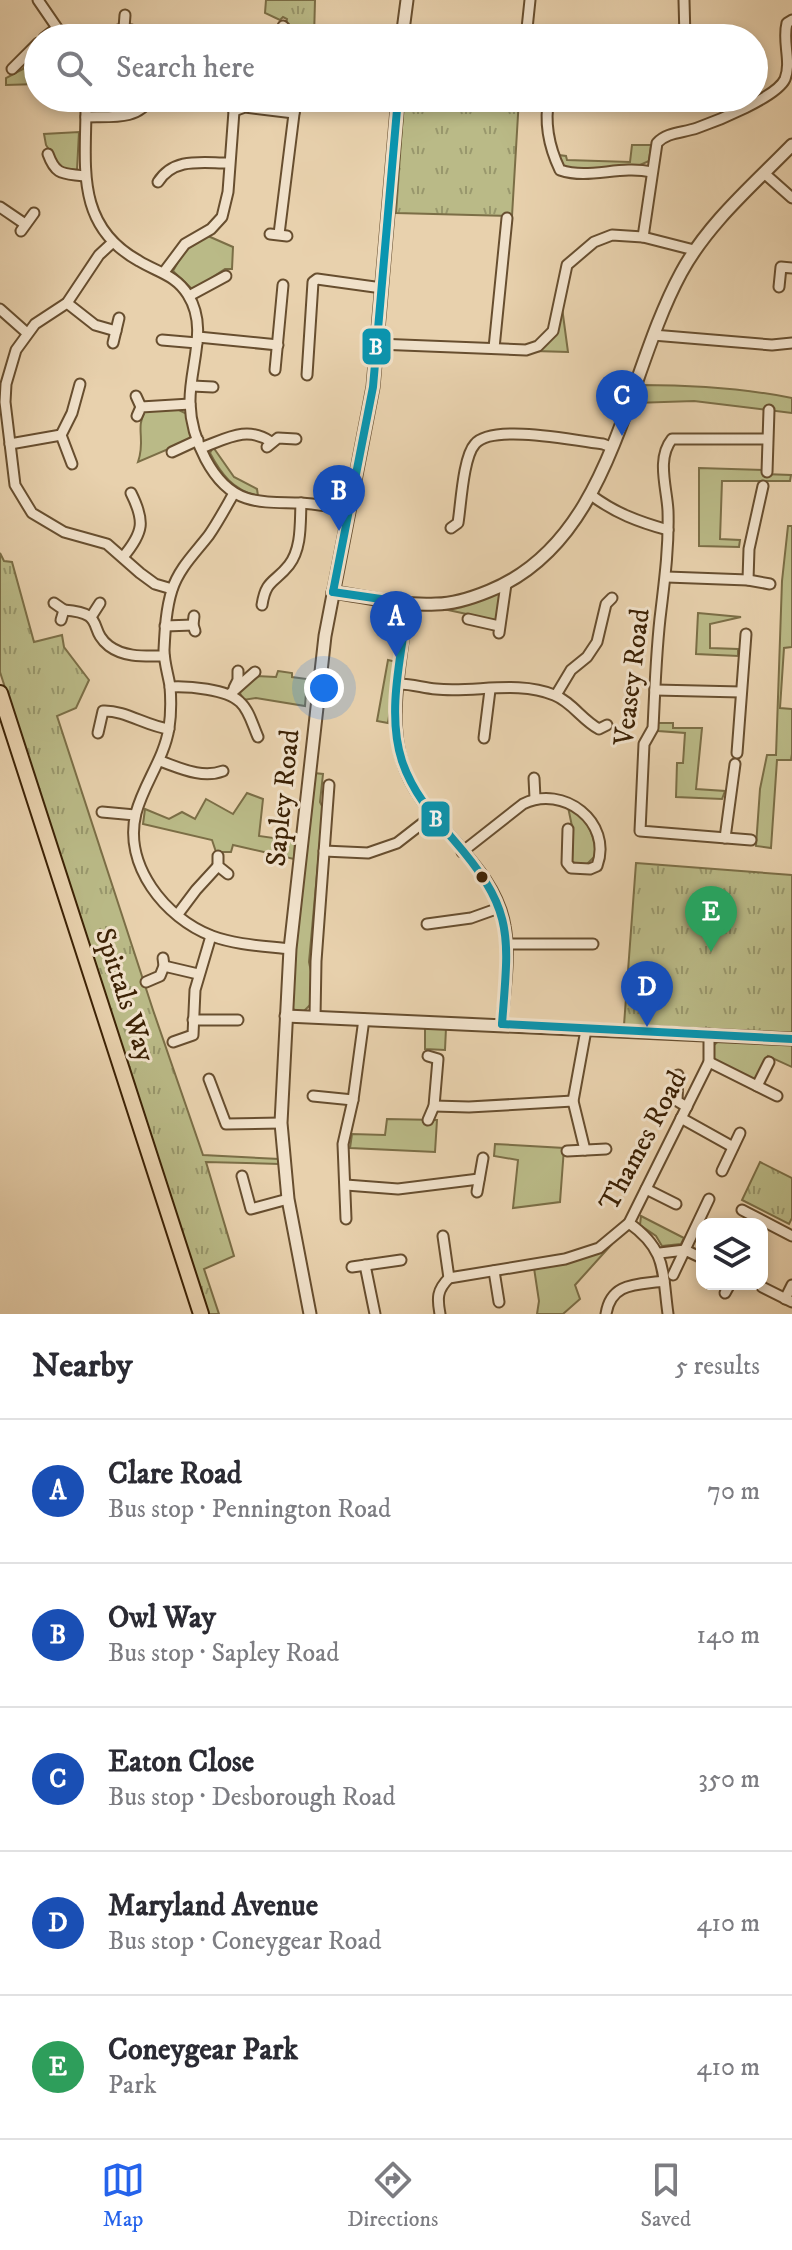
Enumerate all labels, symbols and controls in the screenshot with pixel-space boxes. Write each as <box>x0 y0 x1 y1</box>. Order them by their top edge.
search box <box>24 24 768 112</box>
icon: search <box>52 46 96 90</box>
text: Search here <box>116 50 255 87</box>
line badge: B <box>361 327 392 366</box>
text: B <box>369 334 383 361</box>
pin: C <box>596 370 648 436</box>
pin: B <box>313 465 365 531</box>
pin: A <box>370 591 422 657</box>
street label: Veasey Road <box>606 606 658 749</box>
your location <box>304 668 344 708</box>
street label: Sapley Road <box>258 728 308 868</box>
line badge: B <box>420 800 451 838</box>
text: B <box>429 806 443 833</box>
unlabelled marker <box>474 869 490 885</box>
pin: E <box>685 886 737 952</box>
street label: Spittals Way <box>87 924 163 1067</box>
pin: D <box>621 961 673 1027</box>
street label: Thames Road <box>591 1065 695 1217</box>
map controls <box>696 1218 768 1290</box>
button: layers <box>696 1218 768 1290</box>
text: Nearby <box>32 1345 133 1387</box>
text: 5 results <box>675 1350 760 1383</box>
text: Clare Road <box>108 1456 242 1493</box>
text: A <box>50 1475 66 1508</box>
text: 70 m <box>707 1475 760 1508</box>
text: Bus stop · Pennington Road <box>108 1493 391 1526</box>
text: Owl Way <box>108 1600 216 1637</box>
text: B <box>50 1619 66 1652</box>
text: 140 m <box>696 1619 760 1652</box>
text: Bus stop · Sapley Road <box>108 1637 339 1670</box>
text: Eaton Close <box>108 1744 254 1781</box>
text: C <box>49 1763 67 1796</box>
text: 350 m <box>698 1763 760 1796</box>
text: Bus stop · Desborough Road <box>108 1781 396 1814</box>
text: Maryland Avenue <box>108 1888 318 1925</box>
text: D <box>48 1907 68 1940</box>
text: 410 m <box>696 1907 760 1940</box>
text: Bus stop · Coneygear Road <box>108 1925 381 1958</box>
text: Coneygear Park <box>108 2032 298 2069</box>
text: E <box>49 2051 67 2084</box>
text: 410 m <box>696 2051 760 2084</box>
text: Park <box>108 2069 157 2102</box>
tab: Map <box>101 2158 145 2233</box>
tab: Directions <box>347 2158 438 2233</box>
tab: Saved <box>640 2158 691 2233</box>

